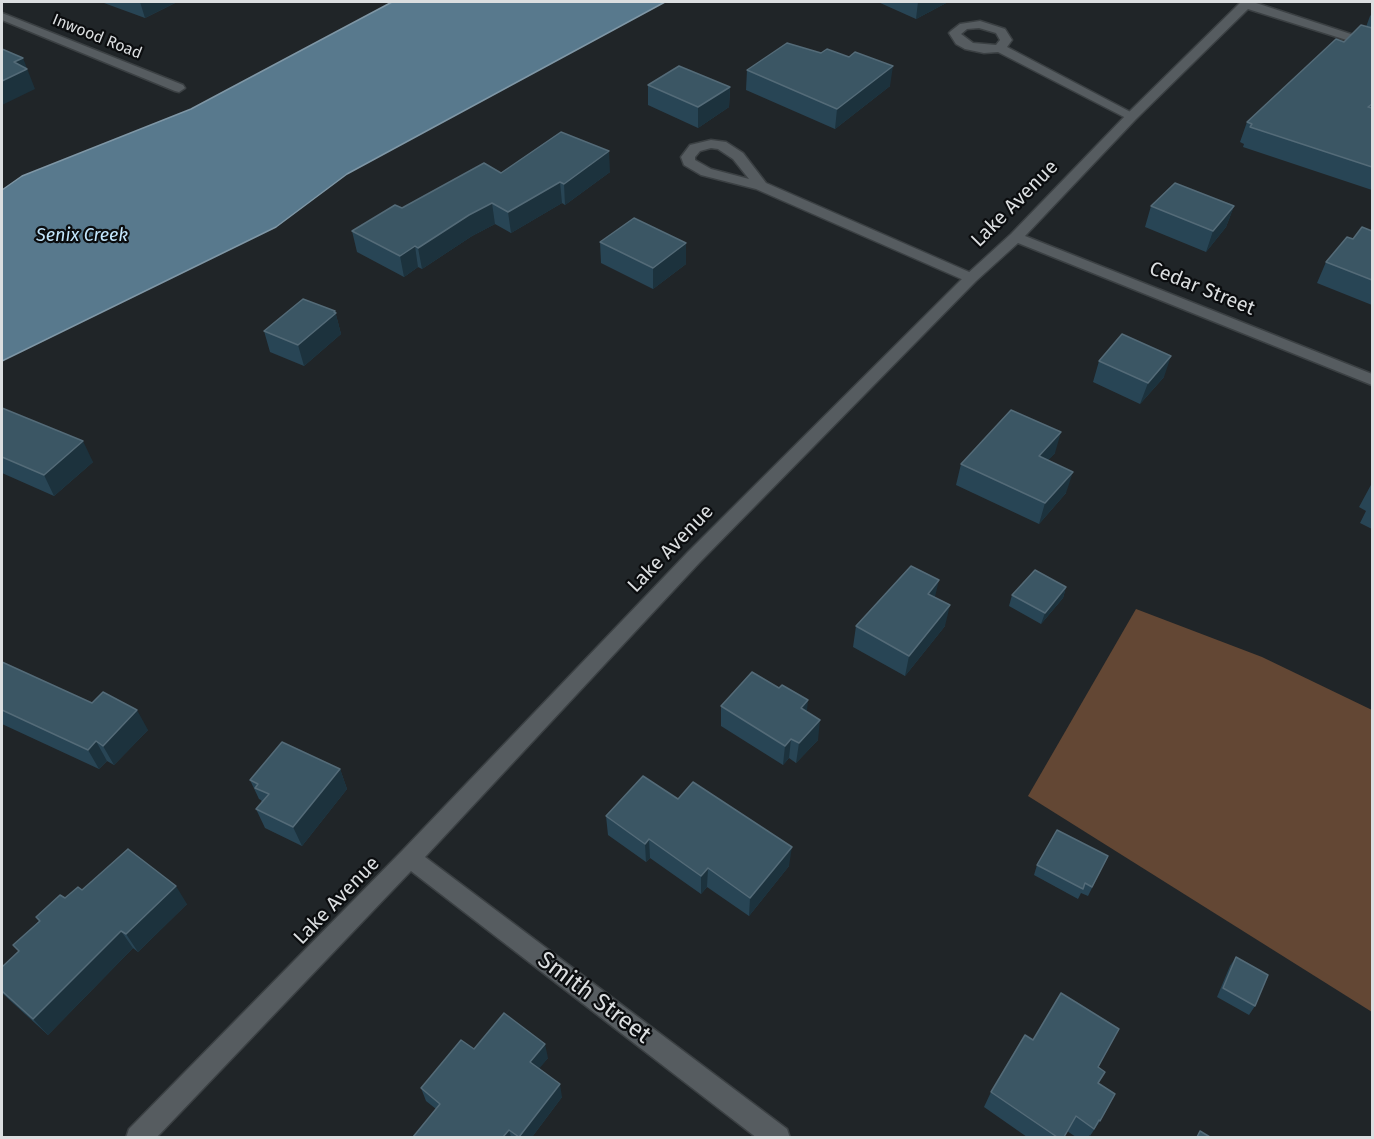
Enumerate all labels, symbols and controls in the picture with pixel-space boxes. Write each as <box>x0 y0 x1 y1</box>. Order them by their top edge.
street label: Inwood Road <box>49 10 145 64</box>
street label: Lake Avenue <box>966 155 1064 253</box>
water label: Senix Creek <box>36 225 128 247</box>
street label: Cedar Street <box>1146 257 1258 321</box>
street label: Lake Avenue <box>623 500 719 598</box>
street label: Lake Avenue <box>289 852 385 950</box>
street label: Smith Street <box>532 946 656 1050</box>

